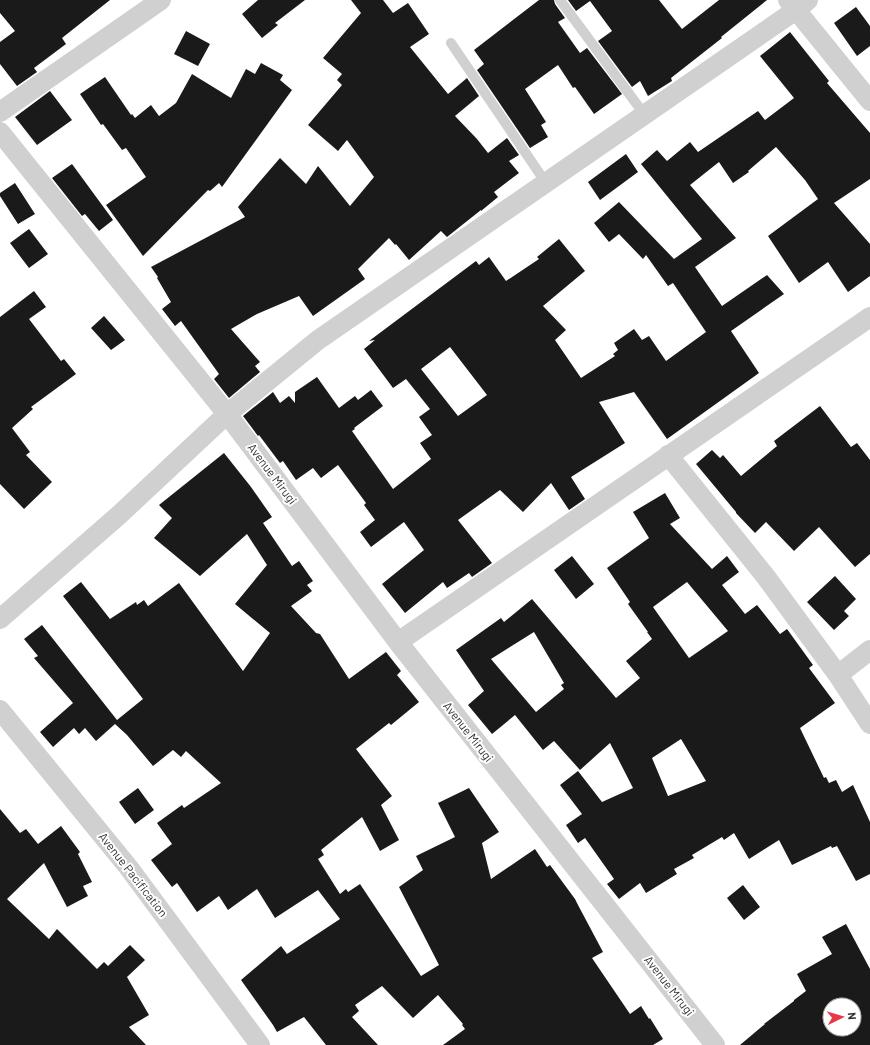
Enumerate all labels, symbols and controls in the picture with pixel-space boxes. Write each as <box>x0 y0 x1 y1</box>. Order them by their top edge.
street label: Avenue Mirugi <box>245 440 300 507</box>
street label: Avenue Mirugi <box>441 699 497 764</box>
street label: Avenue Pacification <box>97 829 171 919</box>
street label: Avenue Mirugi <box>642 953 698 1018</box>
north arrow <box>822 997 862 1037</box>
text: N <box>846 1012 859 1020</box>

